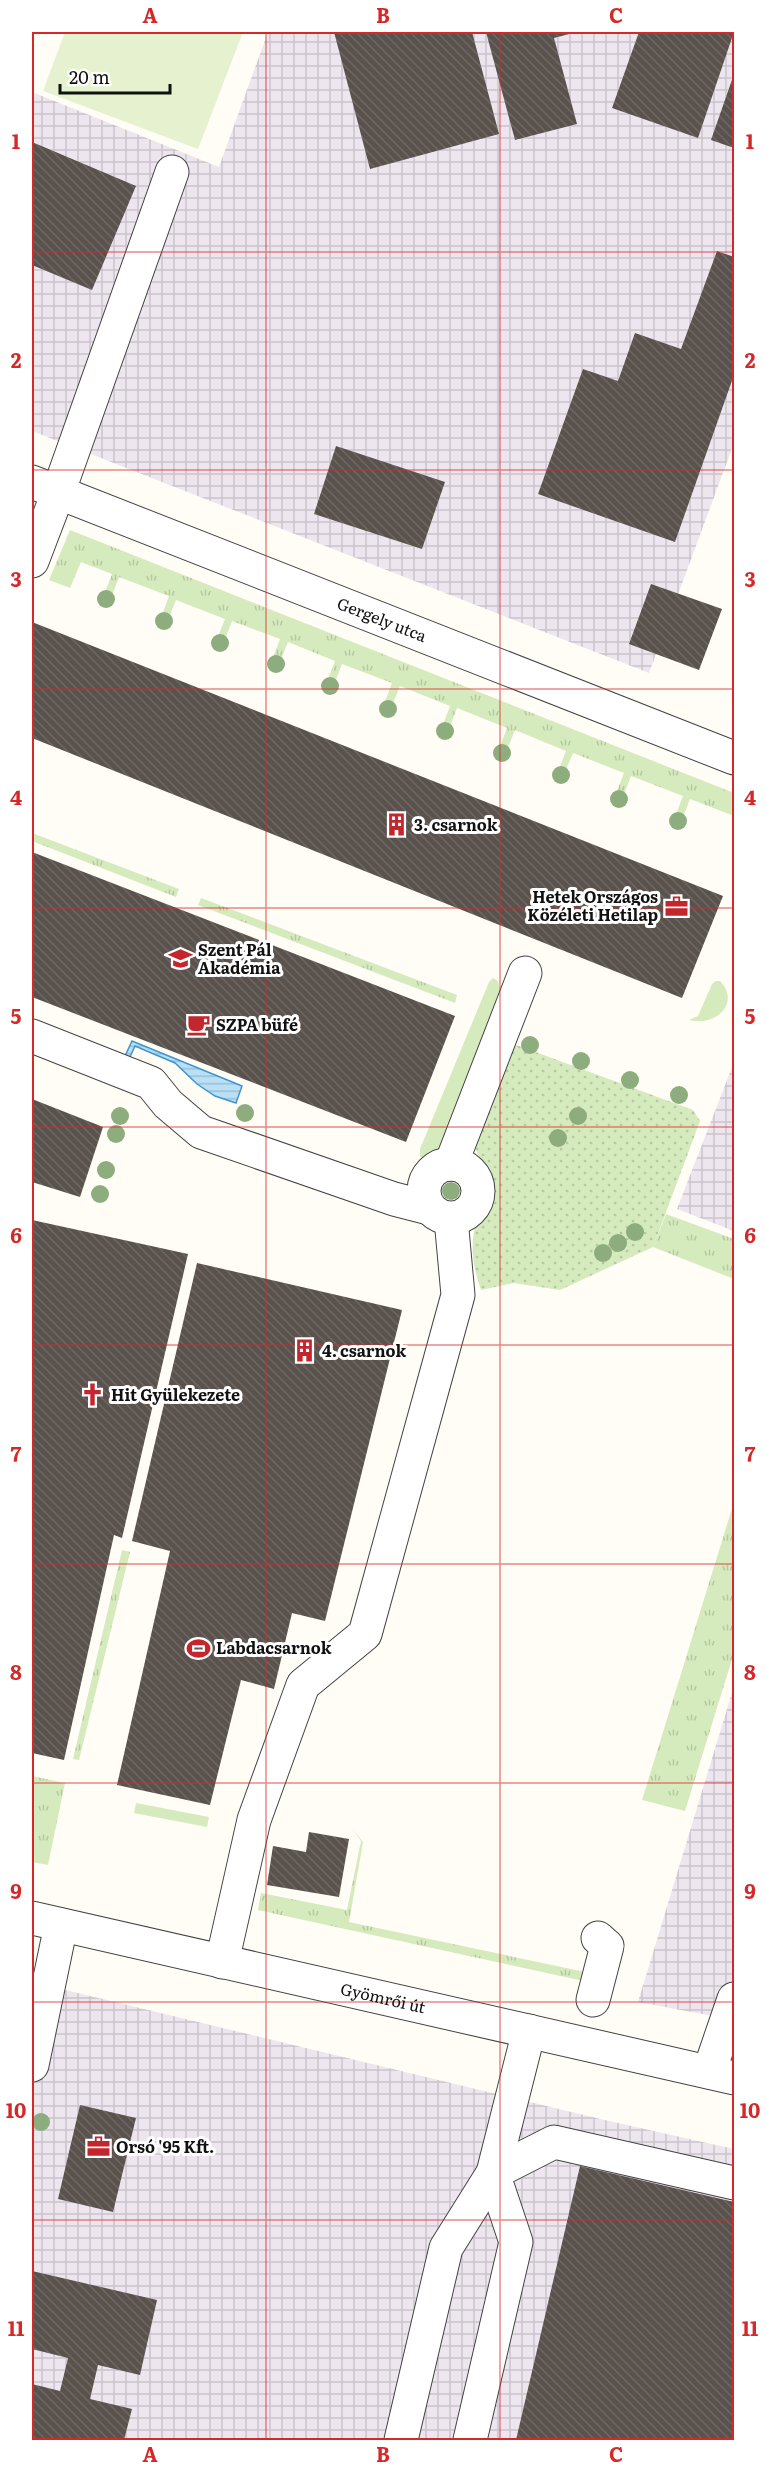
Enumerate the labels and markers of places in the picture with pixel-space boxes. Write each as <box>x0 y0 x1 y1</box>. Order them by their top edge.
building icon: 3. csarnok <box>383 812 409 838</box>
place label: 3. csarnok <box>414 812 498 836</box>
place label: Hetek Országos Közéleti Hetilap <box>527 884 658 926</box>
office icon: Hetek Országos Közéleti Hetilap <box>663 893 689 919</box>
place label: Szent Pál Akadémia <box>198 937 281 979</box>
school or university icon: Szent Pál Akadémia <box>167 946 193 972</box>
cafe icon: SZPA büfé <box>185 1012 211 1038</box>
place label: SZPA büfé <box>216 1012 298 1036</box>
building icon: 4. csarnok <box>291 1338 317 1364</box>
place label: 4. csarnok <box>322 1338 406 1362</box>
church icon: Hit Gyülekezete <box>80 1382 106 1408</box>
place label: Hit Gyülekezete <box>111 1382 240 1406</box>
sports icon: Labdacsarnok <box>185 1635 211 1661</box>
place label: Labdacsarnok <box>216 1635 332 1659</box>
office icon: Orsó '95 Kft. <box>85 2134 111 2160</box>
place label: Orsó '95 Kft. <box>116 2134 214 2158</box>

